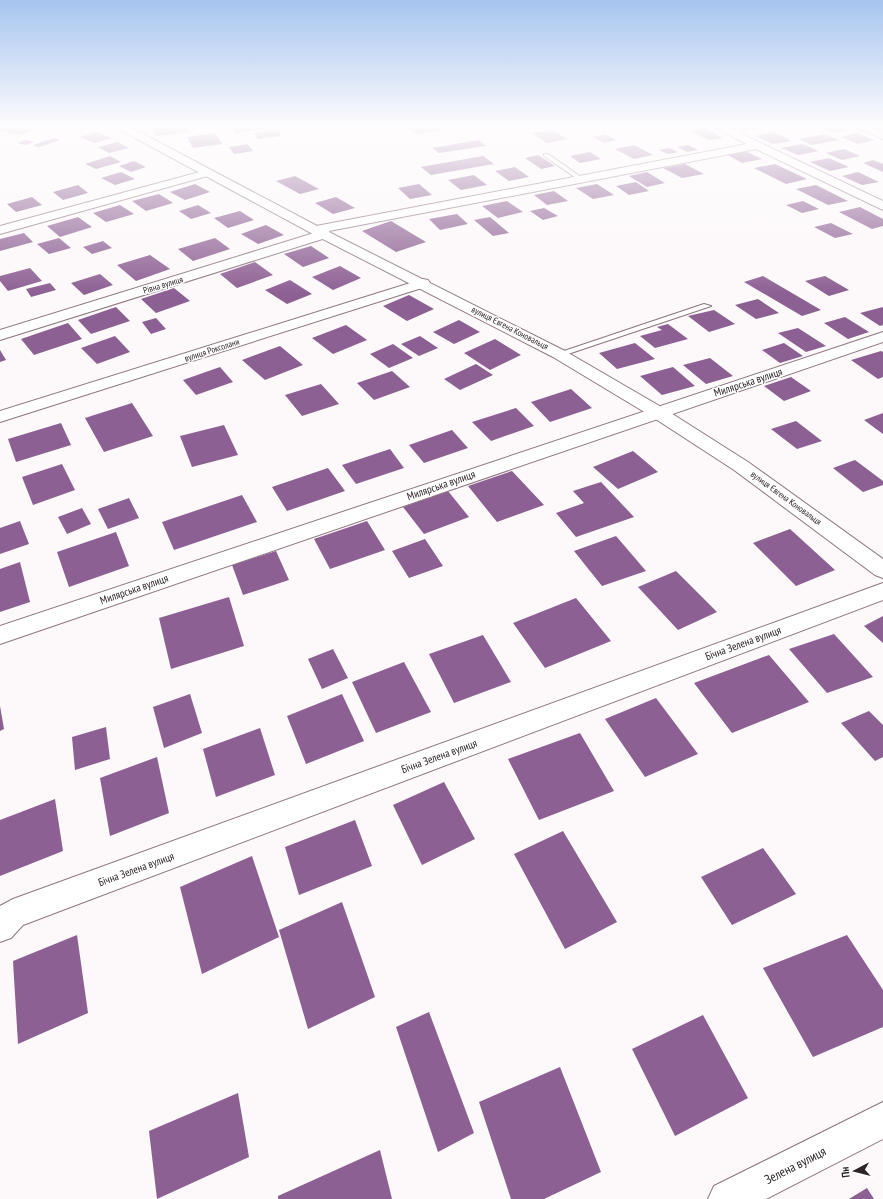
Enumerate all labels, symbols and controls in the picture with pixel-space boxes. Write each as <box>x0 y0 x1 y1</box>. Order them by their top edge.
street label: Рівна вулиця <box>142 273 184 296</box>
street label: вулиця Євгена Коновальця <box>470 303 551 352</box>
street label: вулиця Роксолани <box>183 335 241 364</box>
street label: Милярська вулиця <box>712 364 784 400</box>
street label: Милярська вулиця <box>405 467 477 503</box>
street label: вулиця Євгена Коновальця <box>749 468 824 527</box>
street label: Милярська вулиця <box>98 571 170 607</box>
street label: Бічна Зелена вулиця <box>703 623 783 663</box>
street label: Бічна Зелена вулиця <box>399 736 479 776</box>
street label: Бічна Зелена вулиця <box>96 849 176 889</box>
street label: Зелена вулиця <box>762 1143 829 1188</box>
north arrow <box>835 1151 875 1191</box>
text: Пн <box>837 1166 853 1178</box>

